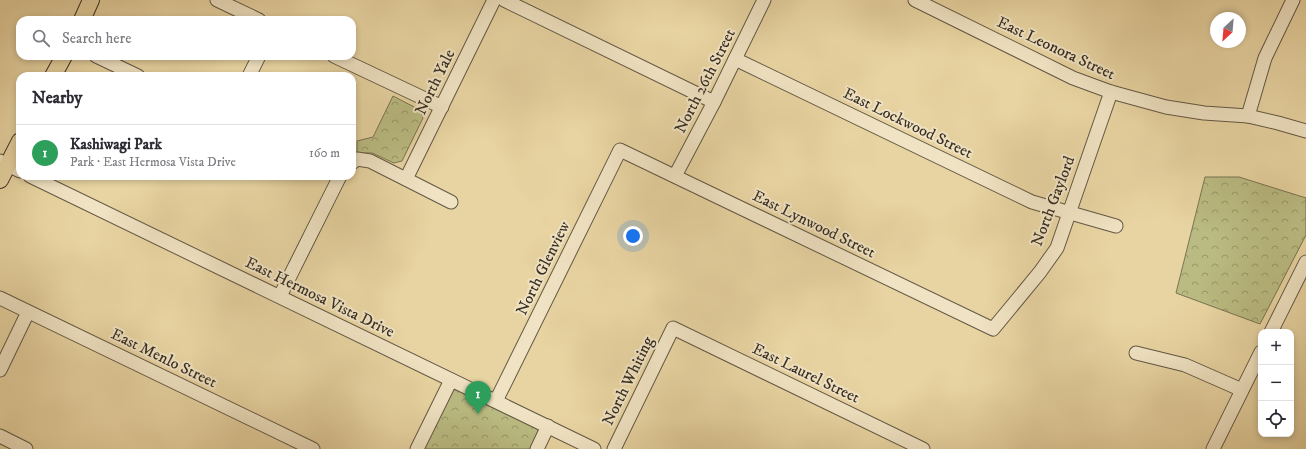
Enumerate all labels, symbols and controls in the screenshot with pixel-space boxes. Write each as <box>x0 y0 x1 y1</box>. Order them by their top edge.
street label: East Leonora Street <box>994 12 1118 84</box>
north arrow <box>1210 12 1246 48</box>
search box <box>16 16 356 60</box>
street label: North 26th Street <box>670 25 740 137</box>
icon: search <box>30 27 52 49</box>
text: Search here <box>62 29 131 48</box>
street label: North Yale <box>411 46 460 118</box>
street label: East Lockwood Street <box>840 83 976 163</box>
text: Nearby <box>32 87 82 109</box>
text: Kashiwagi Park <box>70 135 162 154</box>
text: 1 <box>43 145 47 161</box>
text: 160 m <box>309 145 340 161</box>
street label: North Gaylord <box>1027 153 1079 249</box>
text: Park · East Hermosa Vista Drive <box>70 154 236 170</box>
street label: East Lynwood Street <box>749 186 879 262</box>
street label: North Glenview <box>512 217 575 318</box>
your location <box>623 226 643 246</box>
street label: East Hermosa Vista Drive <box>242 252 398 342</box>
street label: East Menlo Street <box>108 324 220 392</box>
map controls <box>1258 329 1294 437</box>
button: + <box>1258 329 1294 365</box>
street label: North Whiting <box>598 333 658 429</box>
street label: East Laurel Street <box>749 338 863 408</box>
button: − <box>1258 365 1294 401</box>
pin: 1 <box>465 381 491 414</box>
button: locate <box>1258 401 1294 437</box>

